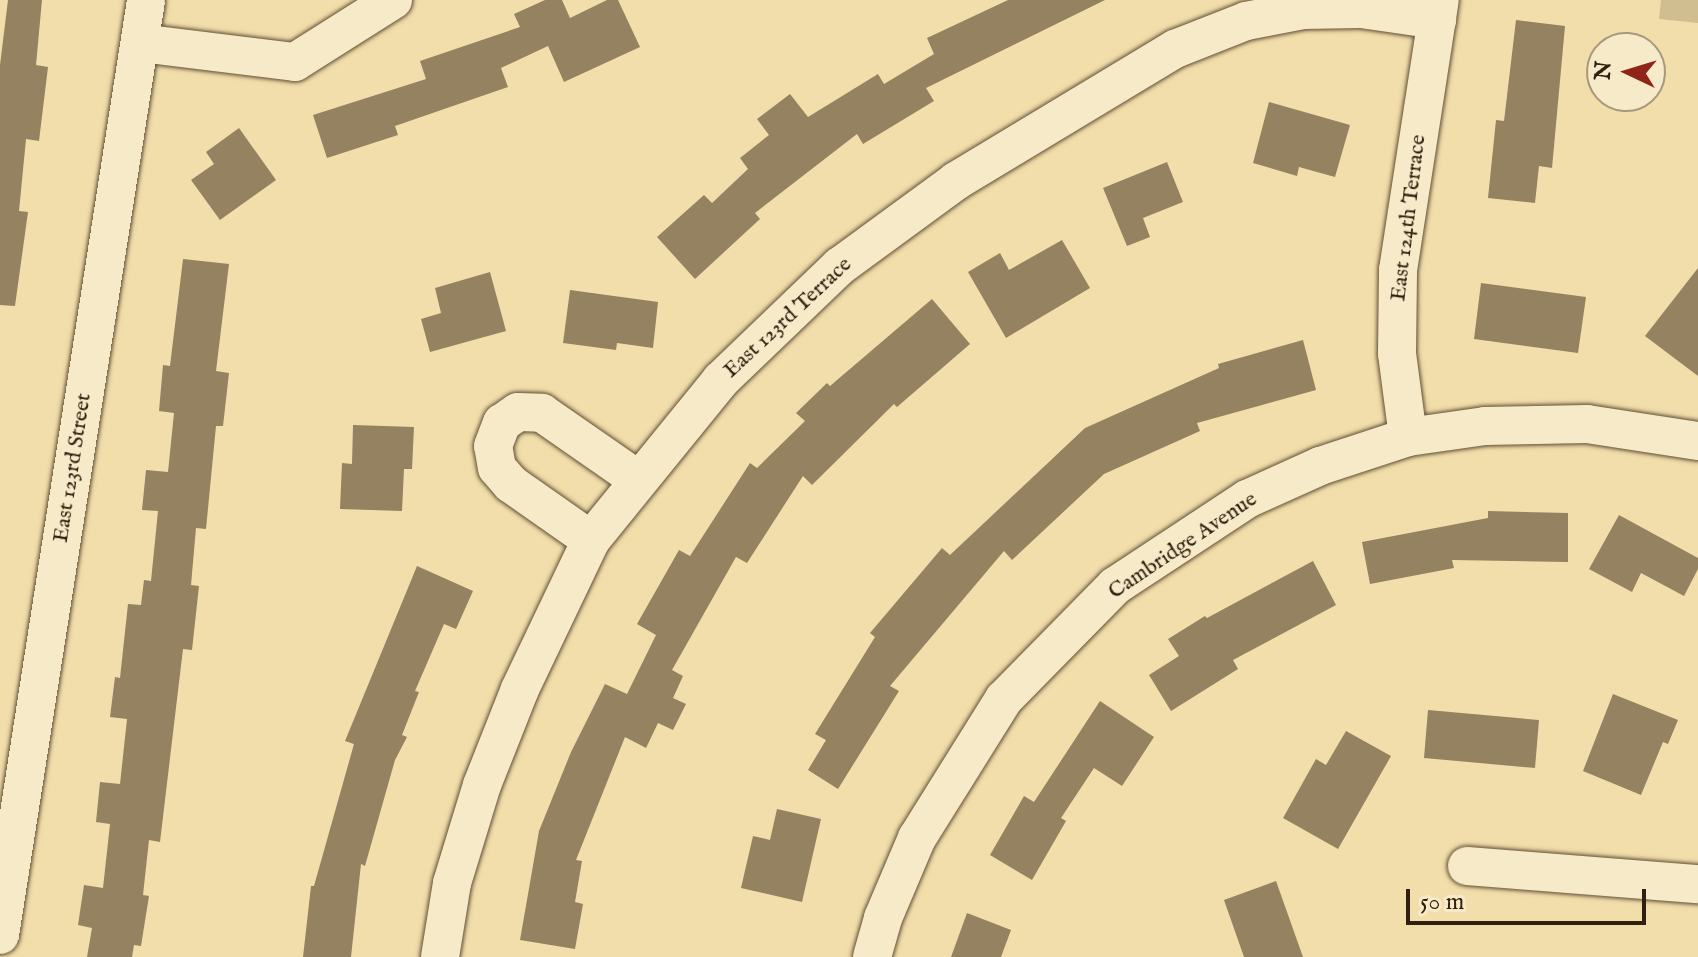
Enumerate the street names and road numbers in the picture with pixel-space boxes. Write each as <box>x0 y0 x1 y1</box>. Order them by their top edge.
street label: East 124th Terrace <box>1386 133 1432 303</box>
street label: East 123rd Terrace <box>718 252 858 384</box>
street label: East 123rd Street <box>48 391 98 545</box>
street label: Cambridge Avenue <box>1104 487 1262 605</box>

